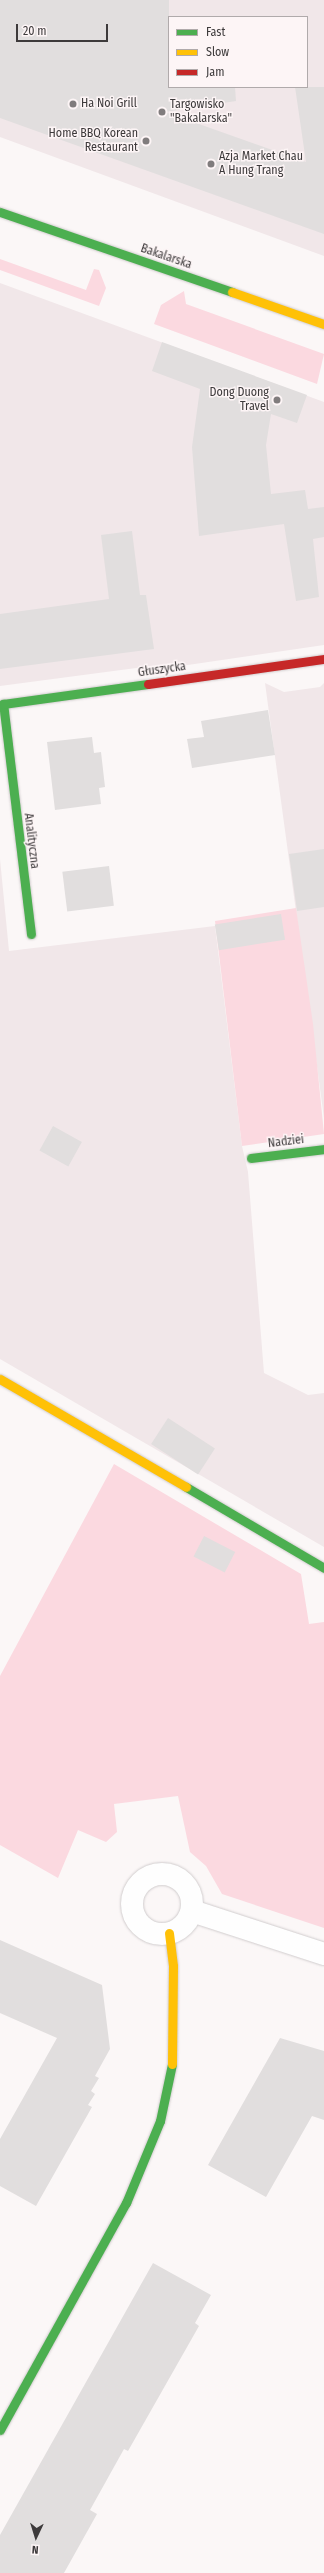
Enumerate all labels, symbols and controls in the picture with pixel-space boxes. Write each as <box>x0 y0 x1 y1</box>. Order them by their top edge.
scale bar <box>18 16 110 42</box>
legend <box>168 16 308 88</box>
text: 20 m <box>23 24 47 38</box>
text: Fast <box>206 25 225 39</box>
text: Slow <box>206 45 229 59</box>
text: Jam <box>206 65 224 79</box>
place label: Ha Noi Grill <box>81 97 137 111</box>
place label: Targowisko "Bakalarska" <box>170 98 232 126</box>
marker: Ha Noi Grill <box>68 99 78 109</box>
marker: Targowisko "Bakalarska" <box>157 107 167 117</box>
place label: Home BBQ Korean Restaurant <box>49 127 138 155</box>
marker: Home BBQ Korean Restaurant <box>141 136 151 146</box>
place label: Azja Market Chau A Hung Trang <box>219 150 303 178</box>
marker: Azja Market Chau A Hung Trang <box>206 159 216 169</box>
street label: Bakalarska <box>139 242 193 272</box>
place label: Dong Duong Travel <box>209 386 269 414</box>
marker: Dong Duong Travel <box>272 395 282 405</box>
street label: Głuszycka <box>137 660 187 680</box>
street label: Analityczna <box>20 812 42 870</box>
street label: Nadziei <box>267 1133 305 1151</box>
north arrow <box>16 2517 56 2557</box>
text: N <box>31 2543 39 2556</box>

